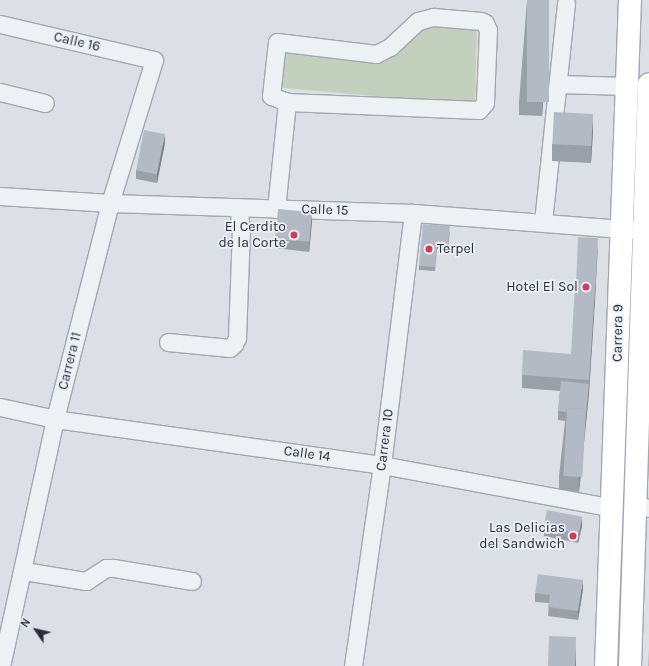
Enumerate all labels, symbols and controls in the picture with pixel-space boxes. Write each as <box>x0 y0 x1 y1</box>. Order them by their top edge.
street label: Calle 16 <box>52 28 102 56</box>
street label: Calle 15 <box>301 201 349 219</box>
place label: El Cerdito de la Corte <box>218 219 286 252</box>
marker: El Cerdito de la Corte <box>289 230 299 240</box>
place label: Terpel <box>437 241 474 257</box>
marker: Terpel <box>424 244 434 254</box>
place label: Hotel El Sol <box>506 279 578 295</box>
marker: Hotel El Sol <box>581 282 591 292</box>
street label: Carrera 9 <box>609 304 627 362</box>
street label: Carrera 11 <box>55 330 85 392</box>
street label: Carrera 10 <box>373 408 397 472</box>
street label: Calle 14 <box>283 442 331 466</box>
place label: Las Delicias del Sandwich <box>479 520 565 552</box>
marker: Las Delicias del Sandwich <box>568 531 578 541</box>
north arrow <box>16 610 56 650</box>
text: N <box>18 616 33 630</box>

